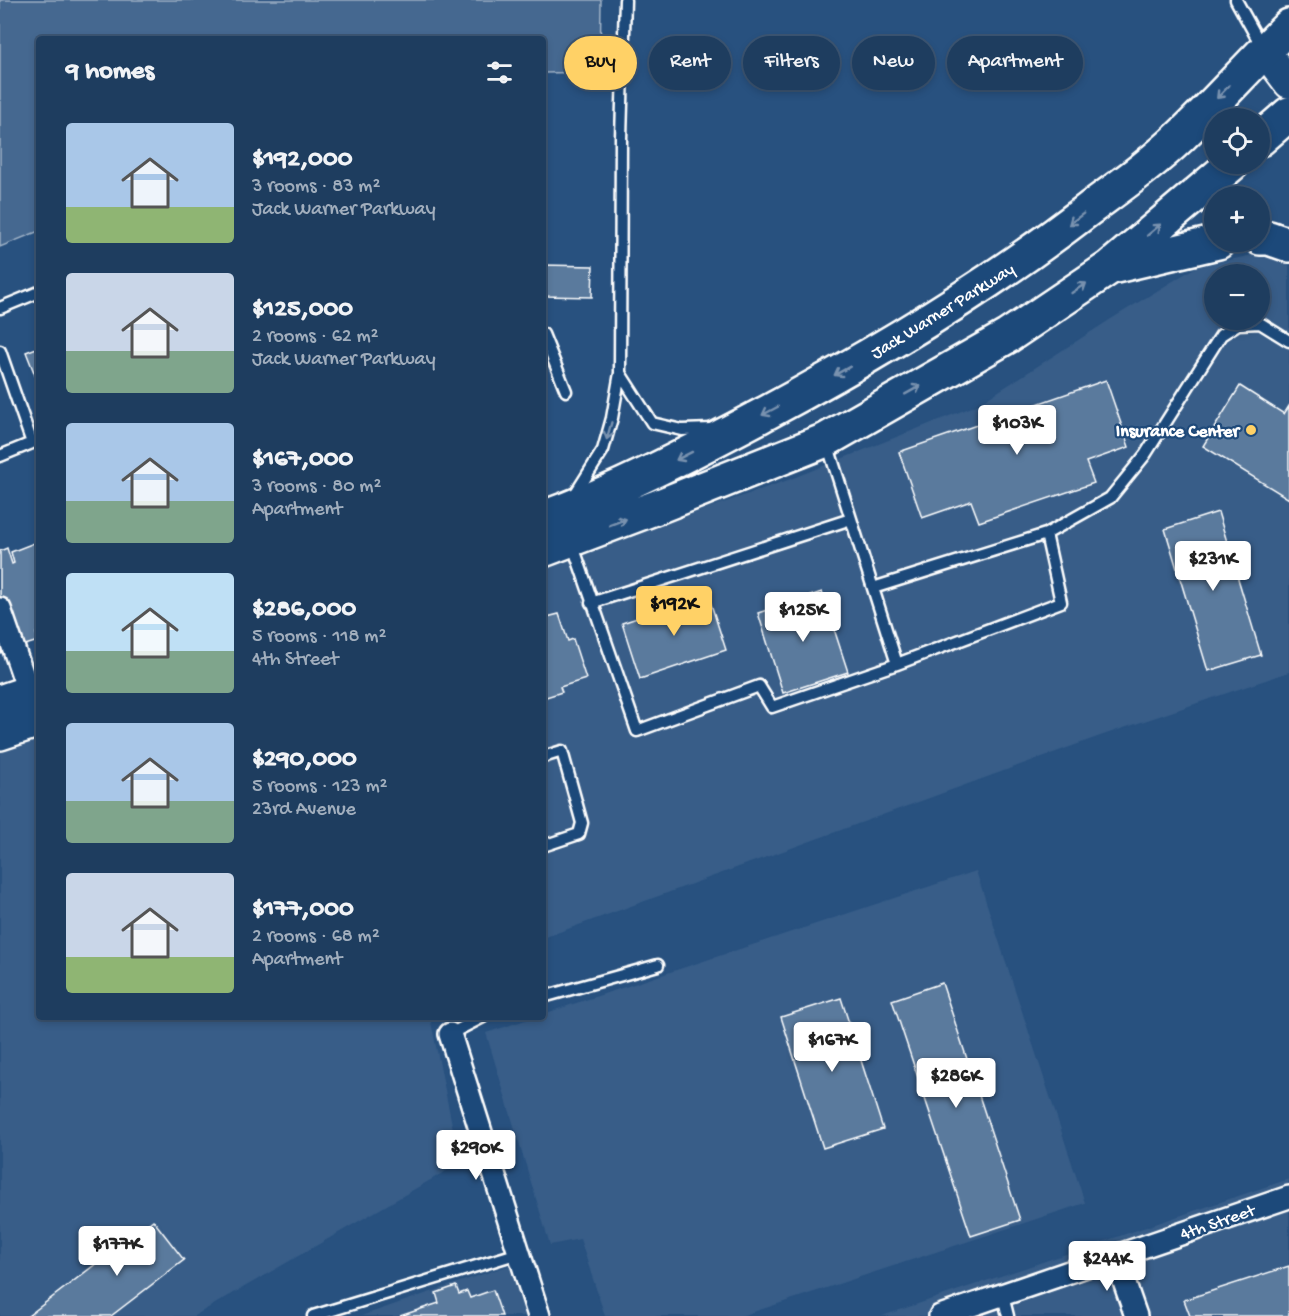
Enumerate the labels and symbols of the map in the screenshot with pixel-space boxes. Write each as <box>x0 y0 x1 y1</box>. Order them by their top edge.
one-way arrow <box>1216 84 1230 99</box>
one-way arrow <box>1068 213 1084 226</box>
one-way arrow <box>1146 223 1162 236</box>
street label: Jack Warner Parkway <box>868 259 1019 365</box>
one-way arrow <box>1070 282 1087 294</box>
one-way arrow <box>834 366 852 377</box>
one-way arrow <box>904 384 921 396</box>
one-way arrow <box>762 405 779 417</box>
pin: $103K <box>975 405 1059 456</box>
one-way arrow <box>602 421 614 440</box>
place label: Insurance Center <box>1116 422 1242 443</box>
marker: Insurance Center <box>1244 423 1258 437</box>
one-way arrow <box>675 451 693 463</box>
one-way arrow <box>608 516 626 527</box>
pin: $231K <box>1171 541 1255 592</box>
pin: $192K <box>632 586 716 637</box>
pin: $125K <box>761 592 845 643</box>
pin: $167K <box>790 1022 874 1073</box>
pin: $286K <box>914 1058 998 1109</box>
pin: $290K <box>434 1130 518 1181</box>
street label: 4th Street <box>1178 1200 1260 1246</box>
pin: $177K <box>75 1226 159 1277</box>
pin: $244K <box>1065 1241 1149 1292</box>

